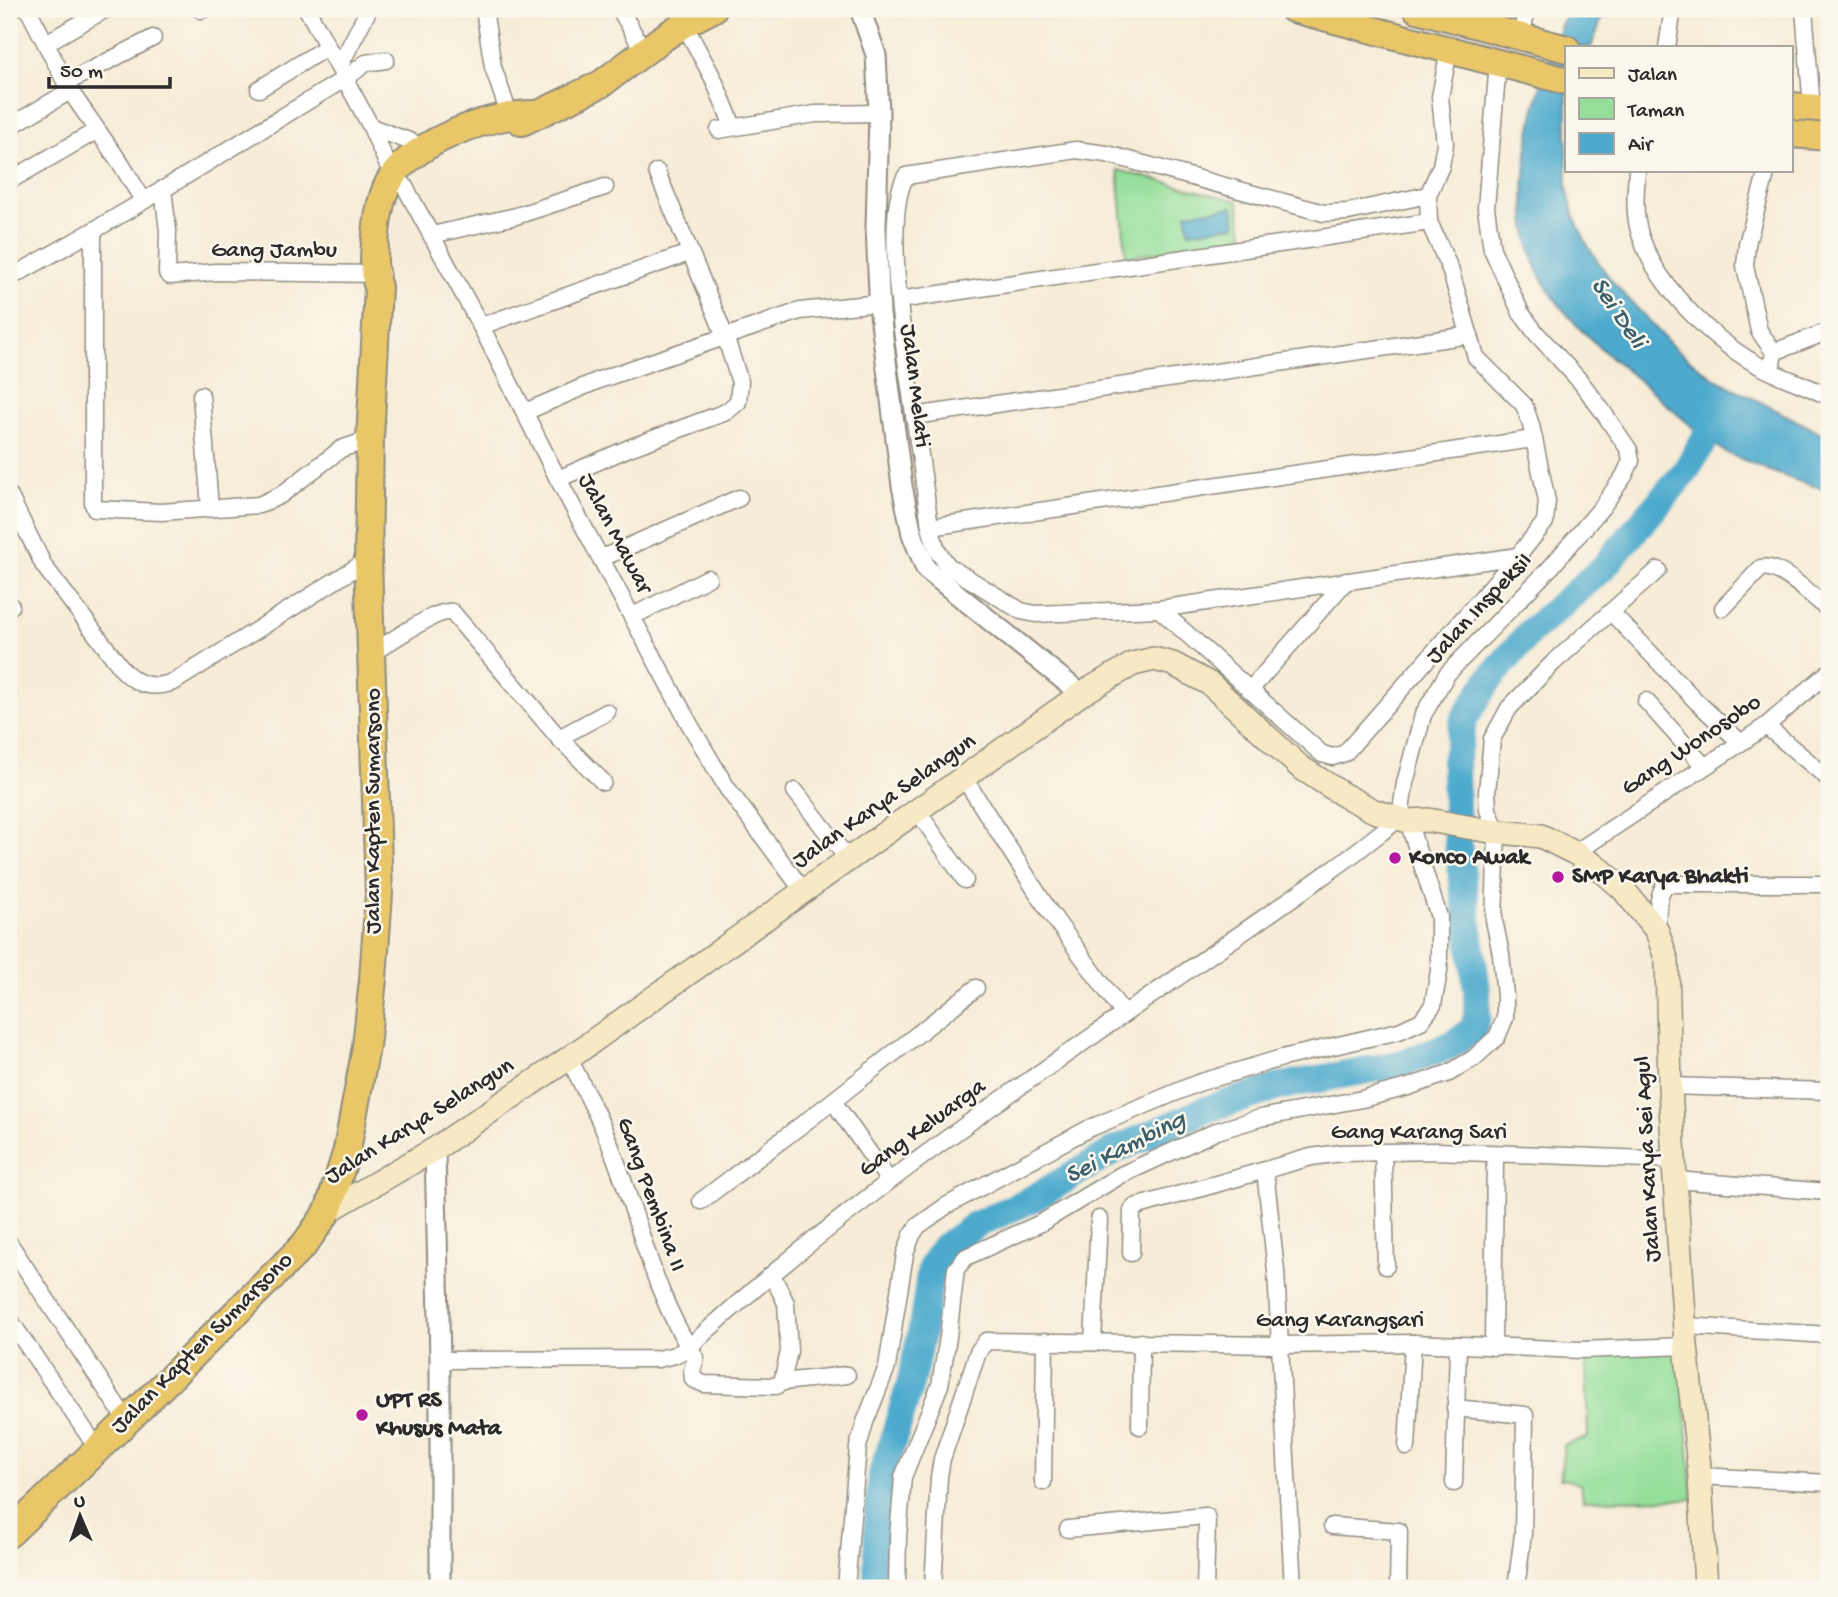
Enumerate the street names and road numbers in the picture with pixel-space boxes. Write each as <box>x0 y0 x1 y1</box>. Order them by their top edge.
street label: Gang Jambu <box>211 237 337 266</box>
street label: Jalan Melati <box>892 323 936 449</box>
street label: Jalan Mawar <box>570 469 659 601</box>
street label: Jalan InspeksiI <box>1421 547 1539 671</box>
street label: Jalan Kapten Sumarsono <box>360 688 389 934</box>
street label: Gang Wonosobo <box>1617 689 1767 803</box>
street label: Jalan Karya Selangun <box>788 727 983 876</box>
street label: Jalan Karya Selangun <box>320 1052 520 1192</box>
street label: Jalan Karya Sei Agul <box>1629 1055 1669 1263</box>
street label: Gang Keluarga <box>854 1073 993 1185</box>
street label: Gang Pembina II <box>609 1114 691 1276</box>
street label: Gang Karang Sari <box>1331 1119 1507 1148</box>
street label: Jalan Kapten Sumarsono <box>106 1247 300 1441</box>
street label: Gang Karangsari <box>1256 1307 1424 1336</box>

